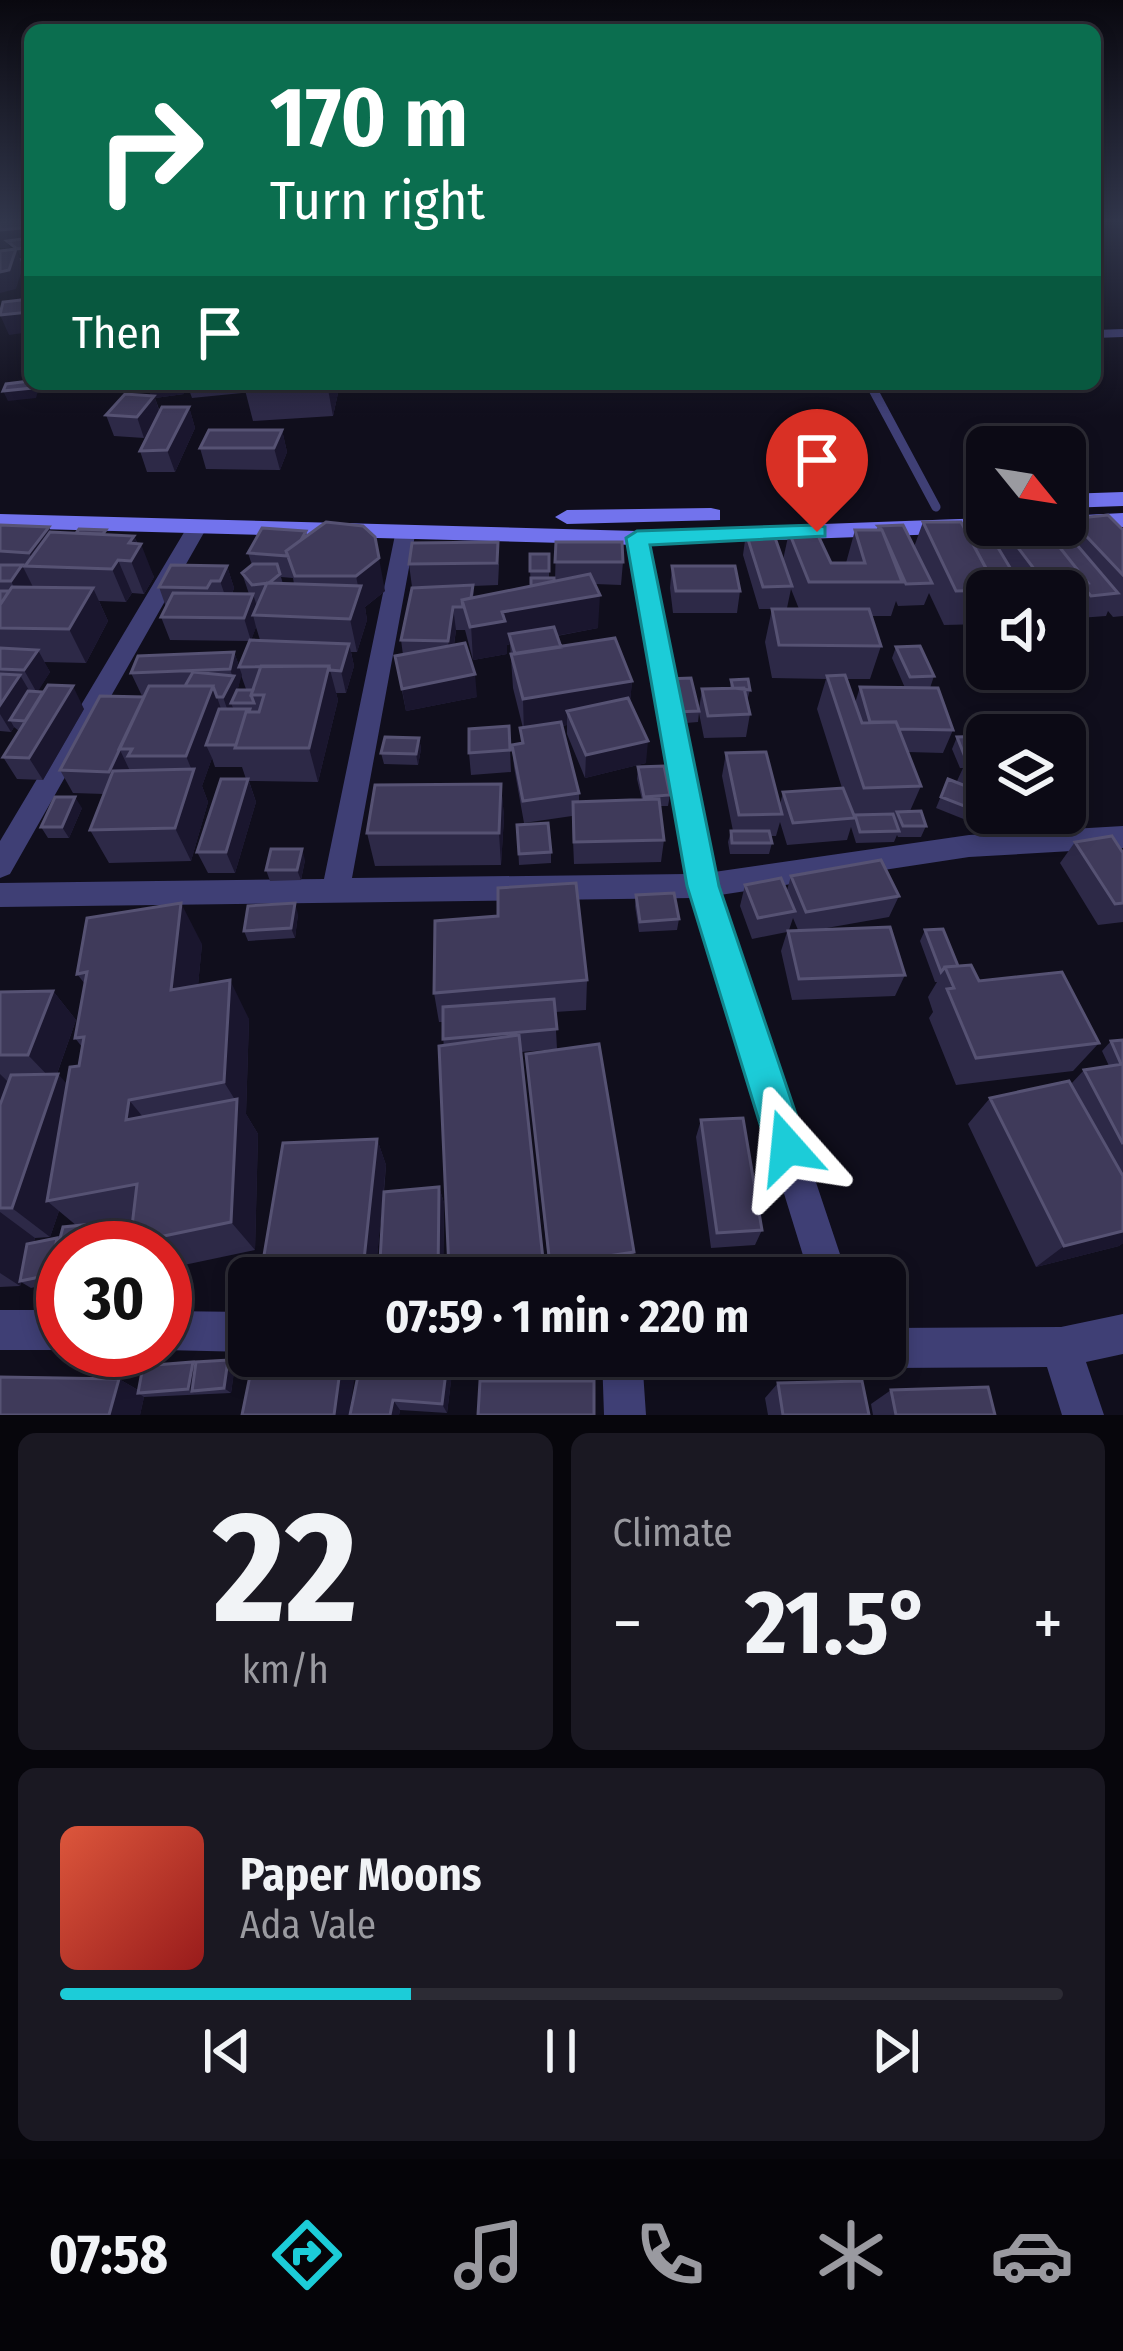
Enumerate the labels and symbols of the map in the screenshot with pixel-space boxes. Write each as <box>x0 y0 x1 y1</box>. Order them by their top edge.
pin <box>766 409 868 532</box>
north arrow <box>966 426 1086 546</box>
position arrow <box>724 1084 850 1210</box>
speed limit sign: 30 <box>36 1221 192 1377</box>

